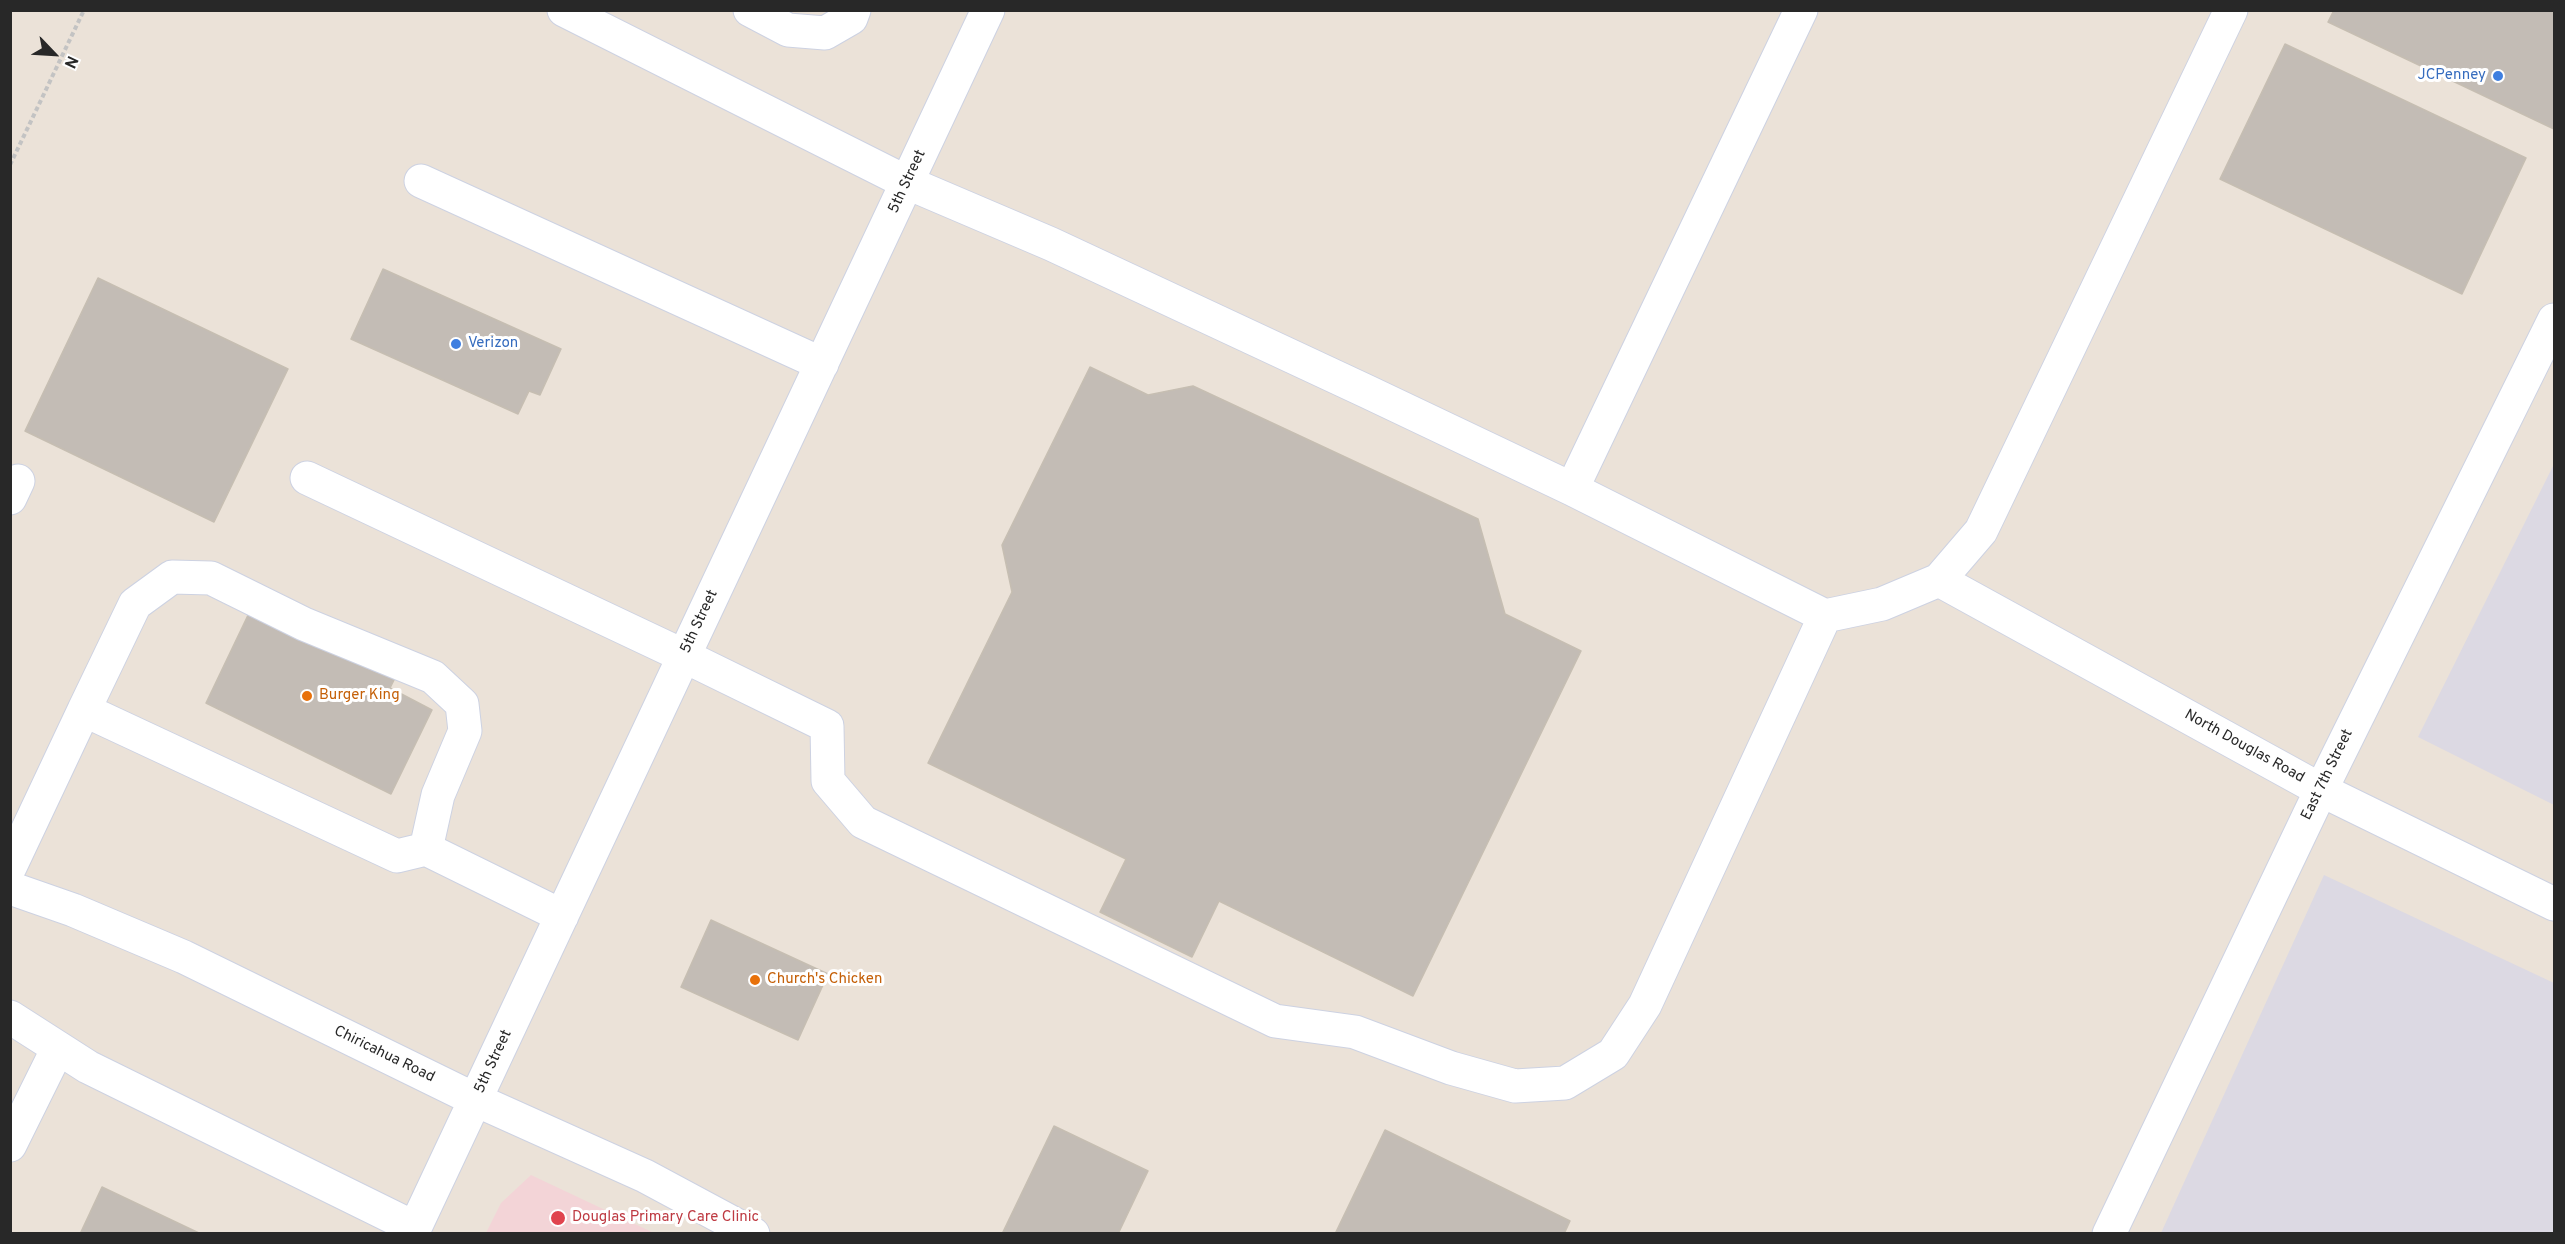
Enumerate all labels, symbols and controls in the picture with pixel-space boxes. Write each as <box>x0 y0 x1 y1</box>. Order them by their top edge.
north arrow <box>24 24 84 84</box>
text: N <box>59 52 82 71</box>
place label: JCPenney <box>2418 67 2486 85</box>
marker: JCPenney <box>2491 69 2505 83</box>
street label: 5th Street <box>885 147 931 217</box>
place label: Verizon <box>468 335 518 353</box>
marker: Verizon <box>449 337 463 351</box>
street label: 5th Street <box>677 587 723 657</box>
place label: Burger King <box>319 687 400 705</box>
marker: Burger King <box>300 689 314 703</box>
street label: North Douglas Road <box>2181 706 2307 788</box>
street label: East 7th Street <box>2298 727 2358 823</box>
place label: Church's Chicken <box>767 971 883 989</box>
marker: Church's Chicken <box>748 973 762 987</box>
street label: Chiricahua Road <box>331 1023 437 1087</box>
street label: 5th Street <box>471 1027 517 1097</box>
marker: Douglas Primary Care Clinic <box>549 1209 567 1227</box>
place label: Douglas Primary Care Clinic <box>572 1209 759 1227</box>

